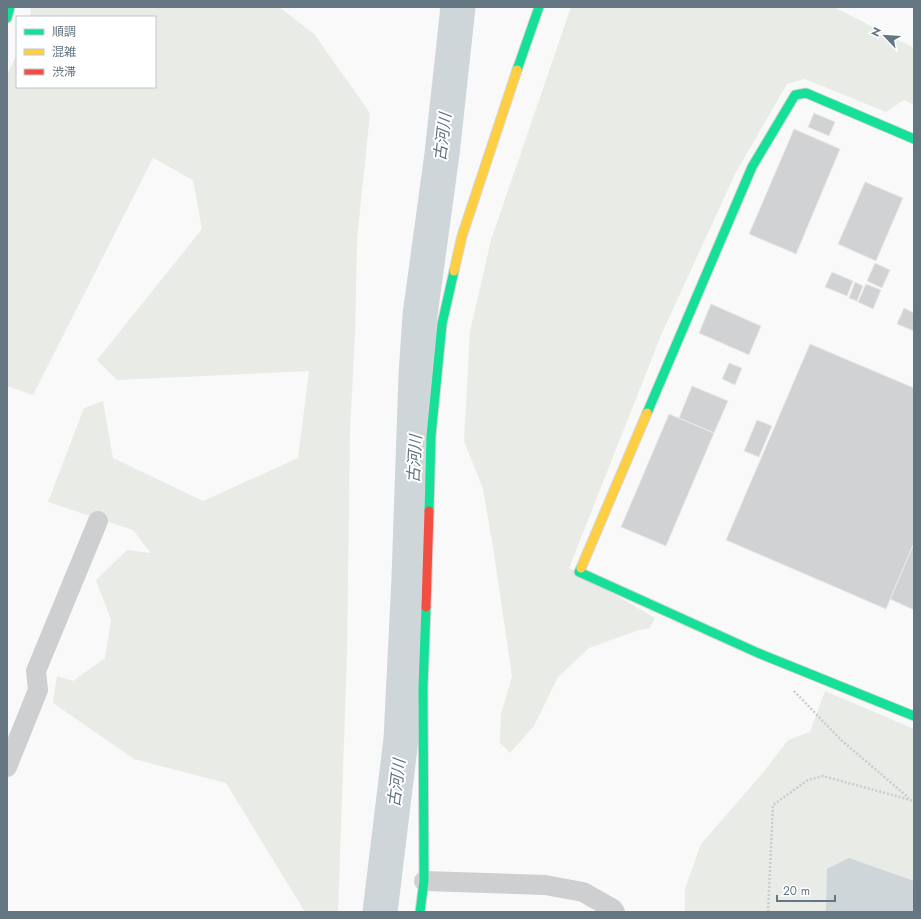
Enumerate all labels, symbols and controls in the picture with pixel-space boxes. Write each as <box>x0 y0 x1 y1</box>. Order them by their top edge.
legend <box>16 16 156 88</box>
north arrow <box>865 16 905 56</box>
text: 順調 <box>52 23 76 41</box>
text: N <box>867 24 885 39</box>
text: 混雑 <box>52 43 76 61</box>
text: 渋滞 <box>52 63 76 81</box>
water label: 古河川 <box>428 110 457 162</box>
water label: 古河川 <box>402 432 427 484</box>
water label: 古河川 <box>382 756 411 808</box>
scale bar <box>777 877 835 903</box>
text: 20 m <box>783 882 810 900</box>

